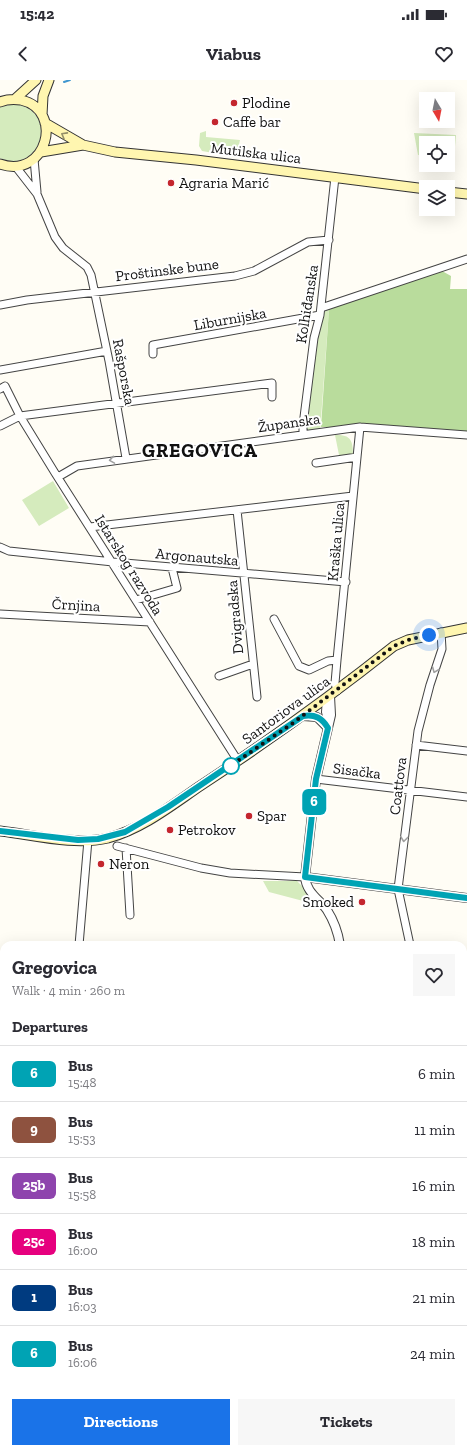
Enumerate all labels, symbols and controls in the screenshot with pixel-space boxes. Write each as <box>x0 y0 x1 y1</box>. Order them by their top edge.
text: 15:42 <box>20 5 54 23</box>
icon: back <box>12 43 34 65</box>
text: Viabus <box>206 43 261 65</box>
icon: heart <box>433 43 455 65</box>
north arrow <box>419 92 455 128</box>
map controls <box>419 92 455 216</box>
place label: Plodine <box>242 94 290 112</box>
marker: Plodine <box>229 98 239 108</box>
place label: Caffe bar <box>223 113 281 131</box>
marker: Caffe bar <box>210 117 220 127</box>
one-way arrow <box>61 132 68 139</box>
button: locate <box>419 136 455 172</box>
street label: Mutilska ulica <box>210 139 302 167</box>
place label: Agraria Marić <box>179 174 269 192</box>
marker: Agraria Marić <box>166 178 176 188</box>
button: layers <box>419 180 455 216</box>
street label: Proštinske bune <box>114 255 220 285</box>
street label: Kolhiđanska <box>292 263 322 345</box>
street label: Liburnijska <box>192 304 268 334</box>
street label: Rašporska <box>109 337 139 407</box>
street label: Županska <box>257 410 321 436</box>
district label: GREGOVICA <box>142 439 258 462</box>
one-way arrow <box>109 456 115 464</box>
street label: Kraška ulica <box>324 502 348 582</box>
street label: Istarskog razvoda <box>91 512 167 618</box>
street label: Argonautska <box>155 544 239 570</box>
street label: Dvigradska <box>223 579 247 655</box>
street label: Črnjina <box>51 595 101 615</box>
your location <box>419 625 439 645</box>
one-way arrow <box>432 667 440 674</box>
street label: Santoriova ulica <box>239 672 333 748</box>
street label: Coattova <box>386 756 410 816</box>
unlabelled marker <box>222 757 240 775</box>
street label: Sisačka <box>332 759 382 783</box>
line badge: 6 <box>301 789 327 815</box>
text: 6 <box>310 793 318 810</box>
place label: Spar <box>257 807 287 825</box>
marker: Spar <box>244 811 254 821</box>
place label: Petrokov <box>178 821 236 839</box>
marker: Petrokov <box>165 825 175 835</box>
one-way arrow <box>400 836 409 842</box>
place label: Neron <box>109 855 150 873</box>
marker: Neron <box>96 859 106 869</box>
place label: Smoked <box>303 893 355 911</box>
marker: Smoked <box>357 897 367 907</box>
button: heart <box>413 954 455 996</box>
text: Gregovica <box>12 956 97 979</box>
text: Walk · 4 min · 260 m <box>12 983 125 998</box>
text: Departures <box>12 1018 88 1036</box>
text: Bus <box>68 1057 93 1075</box>
text: 6 <box>30 1065 38 1082</box>
text: 6 min <box>418 1065 455 1083</box>
text: 15:48 <box>68 1075 97 1090</box>
text: Bus <box>68 1113 93 1131</box>
text: 9 <box>30 1121 38 1138</box>
text: 11 min <box>414 1121 455 1139</box>
text: 15:53 <box>68 1131 96 1146</box>
text: Bus <box>68 1169 93 1187</box>
text: 25b <box>23 1177 45 1194</box>
text: 16 min <box>412 1177 455 1195</box>
text: 15:58 <box>68 1187 96 1202</box>
text: Bus <box>68 1225 93 1243</box>
text: 25c <box>23 1233 45 1250</box>
text: 18 min <box>412 1233 455 1251</box>
text: 16:00 <box>68 1243 98 1258</box>
text: Bus <box>68 1281 93 1299</box>
text: 1 <box>31 1289 37 1306</box>
text: 21 min <box>412 1289 455 1307</box>
text: 16:03 <box>68 1299 97 1314</box>
text: Bus <box>68 1337 93 1355</box>
text: 6 <box>30 1345 38 1362</box>
text: 24 min <box>410 1345 455 1363</box>
text: 16:06 <box>68 1355 97 1370</box>
button: Directions <box>12 1399 230 1445</box>
button: Tickets <box>238 1399 455 1445</box>

